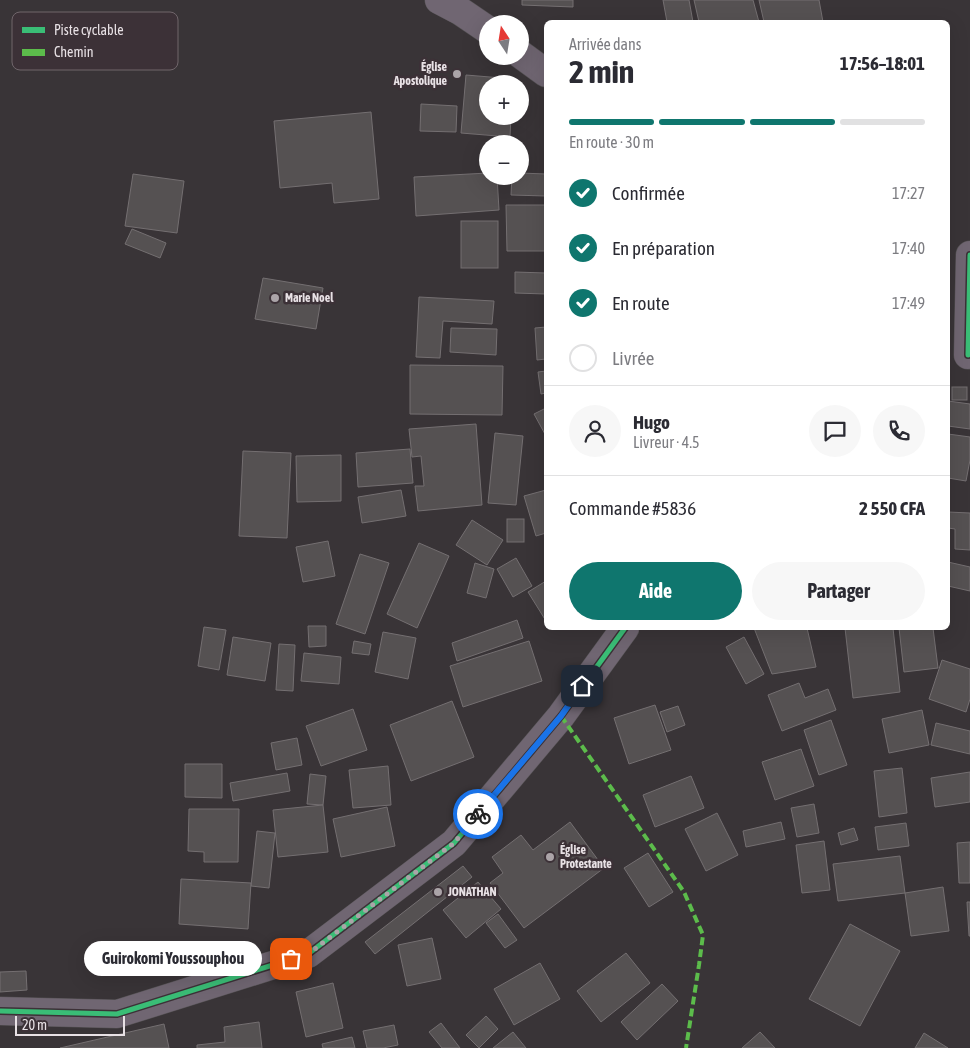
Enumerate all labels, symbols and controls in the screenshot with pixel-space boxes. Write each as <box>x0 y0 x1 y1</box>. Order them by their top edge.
legend <box>12 12 178 70</box>
north arrow <box>479 15 529 65</box>
map controls <box>479 15 529 185</box>
text: Piste cyclable <box>54 22 124 38</box>
text: Arrivée dans <box>569 35 641 53</box>
text: Chemin <box>54 44 94 60</box>
text: 17:56–18:01 <box>840 52 925 74</box>
text: 2 min <box>569 53 634 90</box>
place label: Église Apostolique <box>393 59 448 88</box>
marker: Église Apostolique <box>451 68 463 80</box>
button: + <box>479 75 529 125</box>
text: En route · 30 m <box>569 133 654 151</box>
button: − <box>479 135 529 185</box>
icon: check <box>569 179 597 207</box>
text: Confirmée <box>612 182 685 204</box>
text: 17:27 <box>892 184 925 202</box>
icon: check <box>569 234 597 262</box>
text: En préparation <box>612 237 715 259</box>
text: 17:40 <box>892 239 925 257</box>
icon: check <box>569 289 597 317</box>
place label: Marie Noel <box>285 291 334 305</box>
marker: Marie Noel <box>269 292 281 304</box>
text: En route <box>612 292 670 314</box>
text: 17:49 <box>892 294 925 312</box>
text: Livrée <box>612 347 654 369</box>
button: person <box>569 405 621 457</box>
button: chat <box>809 405 861 457</box>
button: phone <box>873 405 925 457</box>
text: Hugo <box>633 411 670 433</box>
text: Livreur · 4.5 <box>633 433 700 451</box>
text: Commande #5836 <box>569 497 696 519</box>
text: 2 550 CFA <box>859 497 925 519</box>
button: Aide <box>569 562 742 620</box>
button: Partager <box>752 562 925 620</box>
pin <box>561 665 603 707</box>
icon: home <box>568 672 596 700</box>
courier <box>453 789 503 839</box>
icon: bike <box>464 800 492 828</box>
place label: Église Protestante <box>560 842 612 871</box>
marker: Église Protestante <box>544 851 556 863</box>
place label: JONATHAN <box>447 885 497 899</box>
marker: JONATHAN <box>432 886 444 898</box>
pin <box>270 938 312 980</box>
callout: Guirokomi Youssouphou <box>84 942 261 976</box>
icon: bag <box>277 945 305 973</box>
text: Guirokomi Youssouphou <box>102 949 244 967</box>
scale bar <box>15 1013 125 1036</box>
text: 20 m <box>22 1017 47 1033</box>

